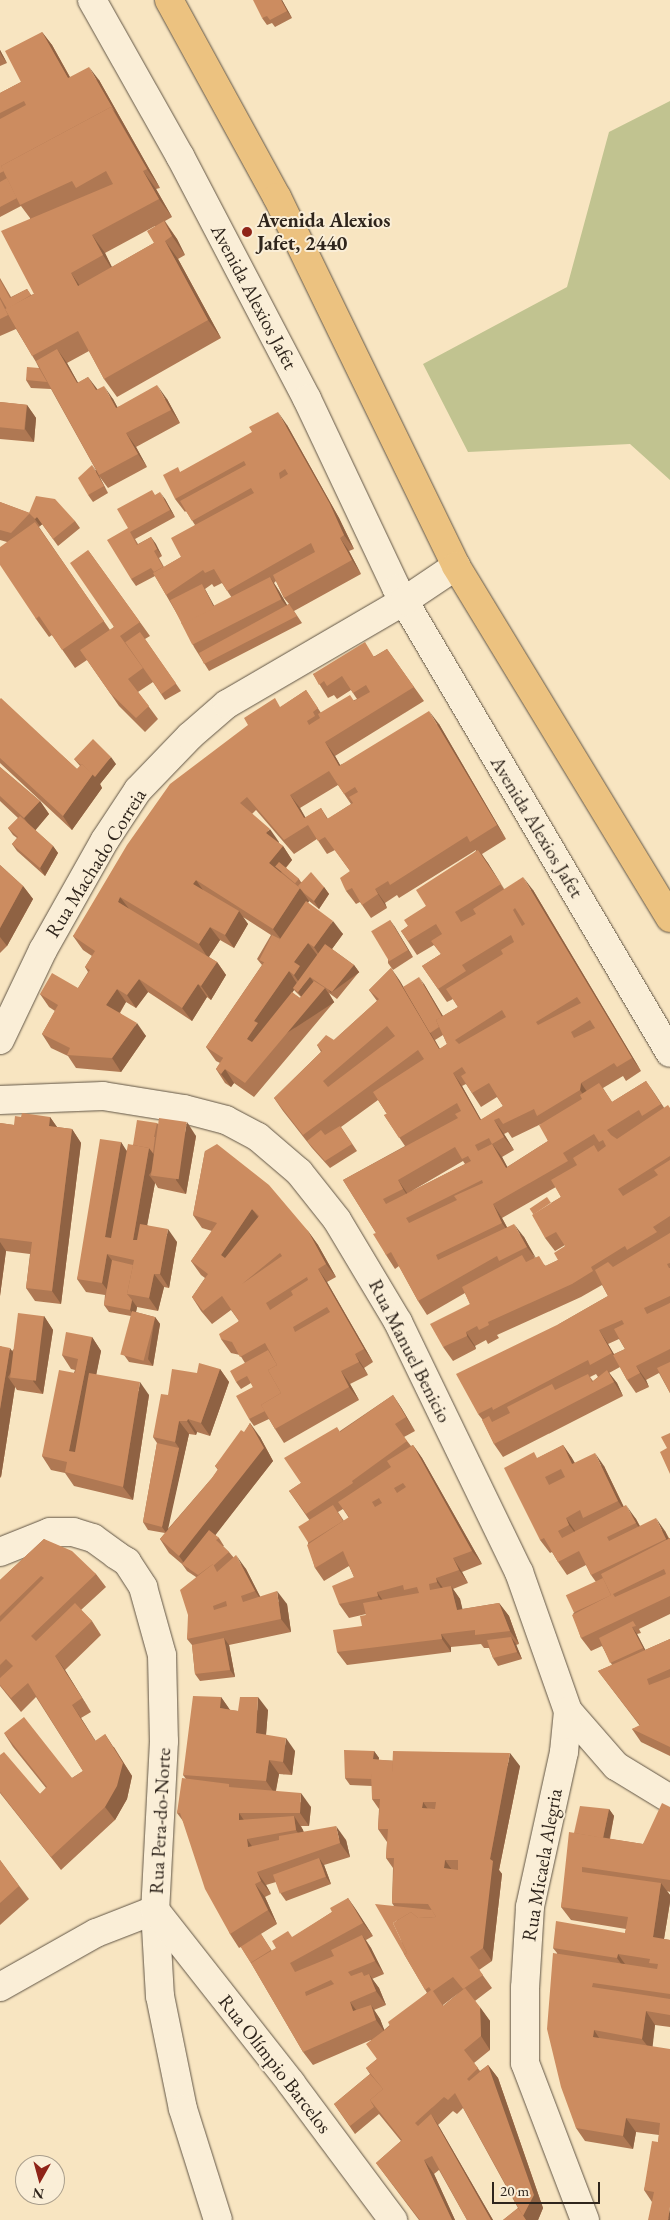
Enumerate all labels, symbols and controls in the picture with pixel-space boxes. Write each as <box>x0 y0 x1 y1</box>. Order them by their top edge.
place label: Avenida Alexios Jafet, 2440 <box>257 208 390 255</box>
street label: Avenida Alexios Jafet <box>206 220 302 374</box>
marker: Avenida Alexios Jafet, 2440 <box>241 226 253 238</box>
street label: Avenida Alexios Jafet <box>485 752 589 902</box>
street label: Rua Machado Correia <box>41 784 151 942</box>
street label: Rua Manuel Benicio <box>363 1275 457 1427</box>
street label: Rua Pera-do-Norte <box>144 1747 176 1895</box>
street label: Rua Micaela Alegria <box>517 1787 567 1943</box>
street label: Rua Olímpio Barcelos <box>213 1990 337 2138</box>
north arrow <box>15 2155 65 2205</box>
scale bar <box>495 2172 602 2204</box>
text: 20 m <box>500 2181 529 2200</box>
text: N <box>32 2184 45 2204</box>

